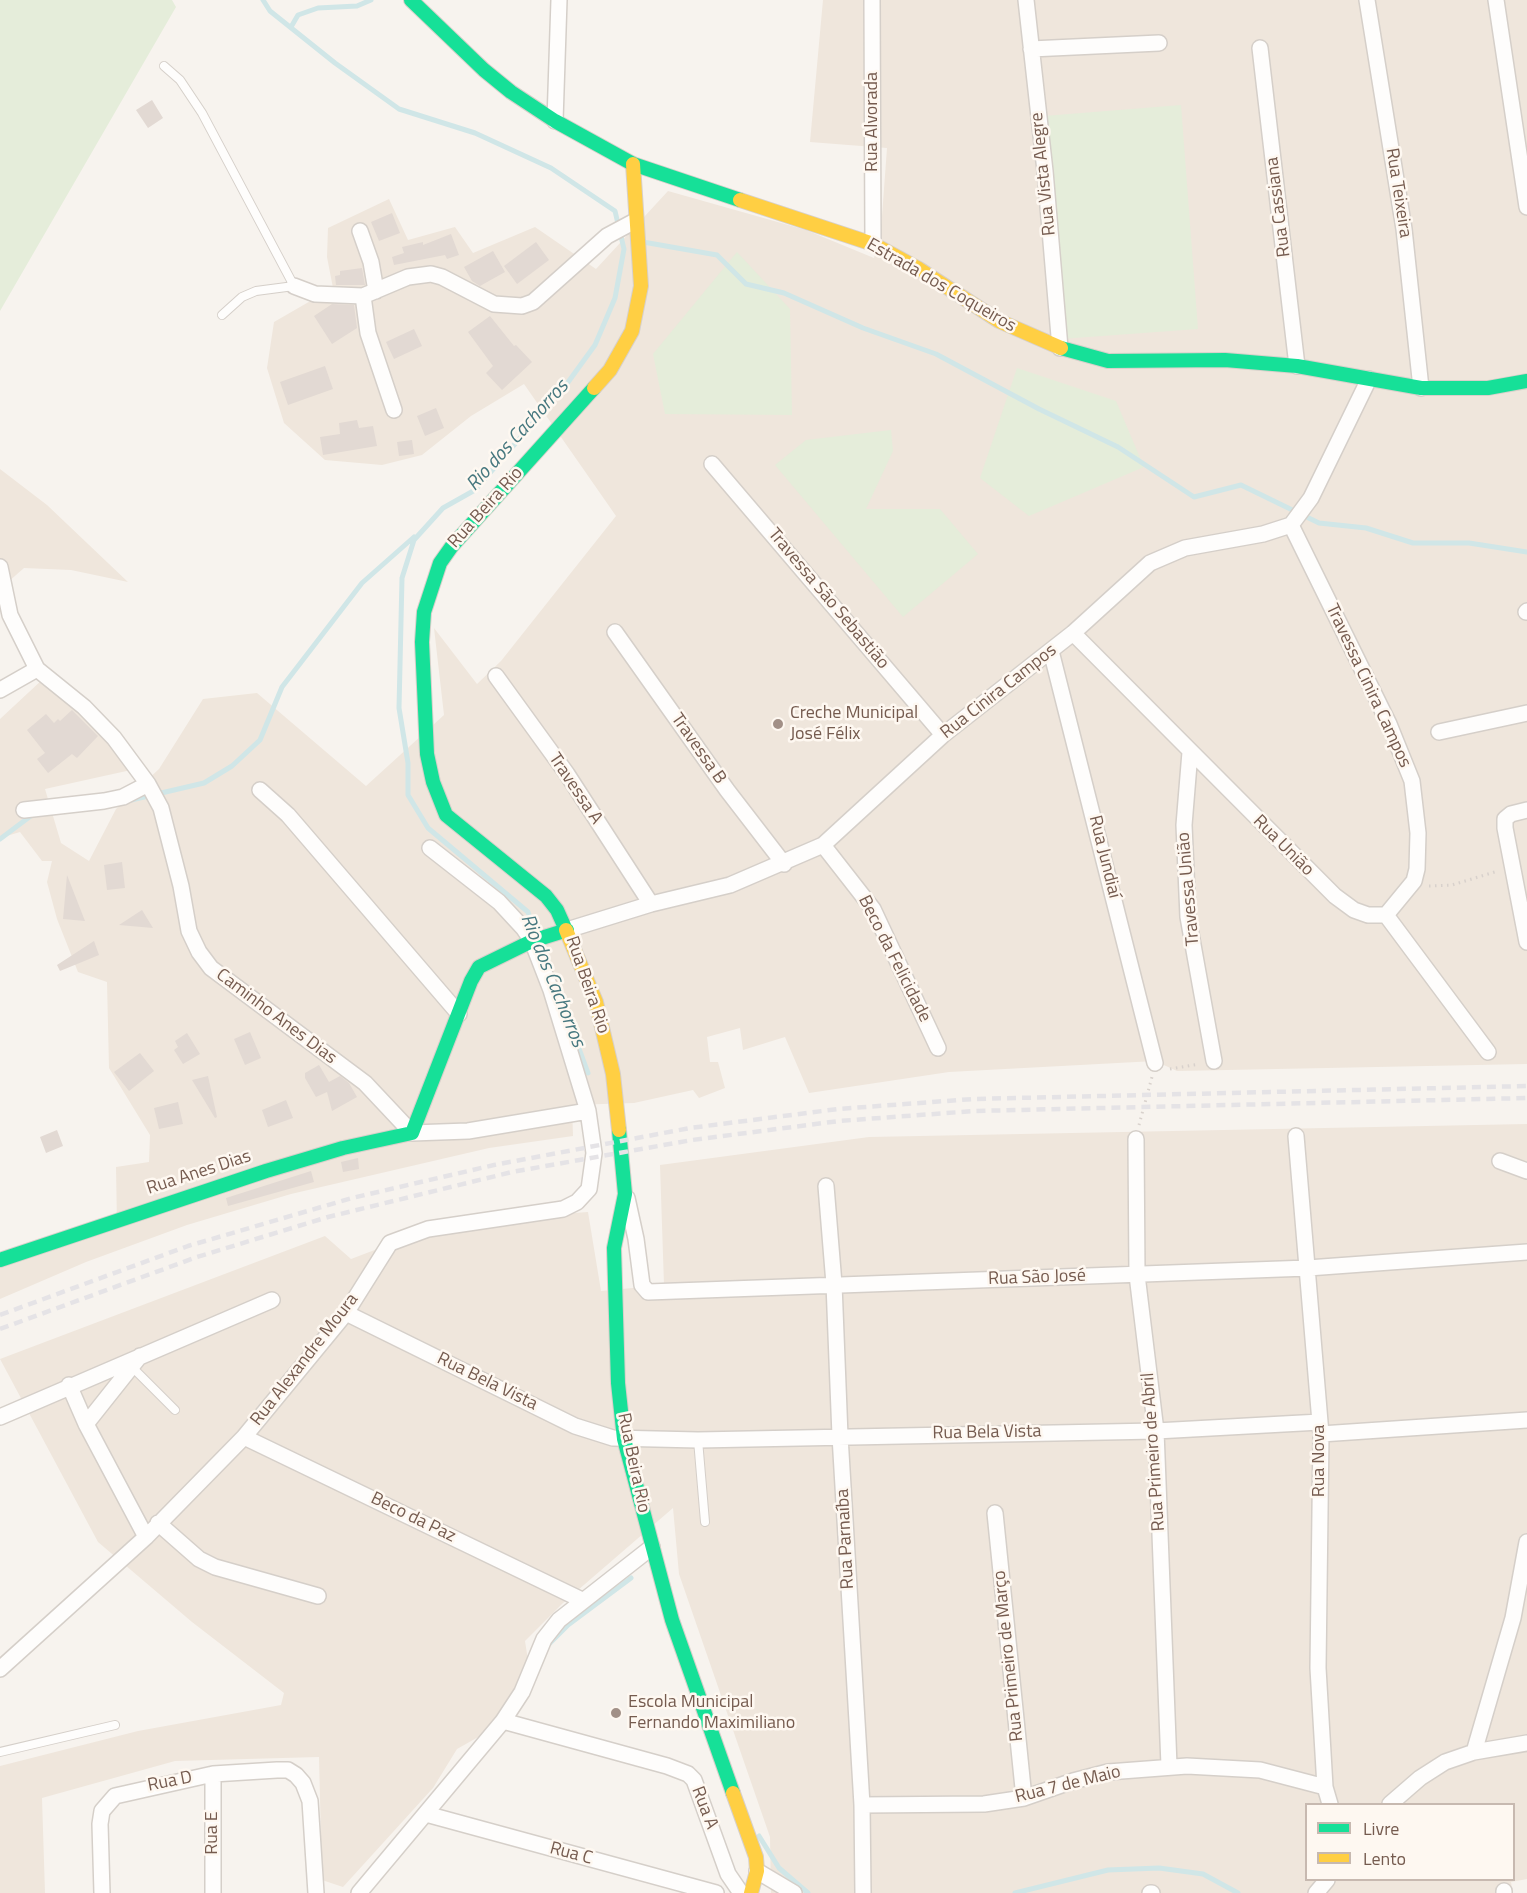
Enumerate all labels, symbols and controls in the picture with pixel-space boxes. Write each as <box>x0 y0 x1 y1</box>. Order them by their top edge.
street label: Rua Alvorada <box>862 72 884 172</box>
street label: Rua Vista Alegre <box>1027 111 1061 237</box>
street label: Rua Teixeira <box>1380 147 1416 239</box>
street label: Rua Cassiana <box>1262 156 1296 258</box>
street label: Estrada dos Coqueiros <box>862 234 1020 338</box>
water label: Rio dos Cachorros <box>462 375 574 497</box>
street label: Rua Beira Rio <box>444 463 528 553</box>
street label: Travessa São Sebastião <box>763 524 893 674</box>
street label: Travessa Cinira Campos <box>1321 601 1415 771</box>
street label: Rua Cinira Campos <box>937 640 1061 744</box>
place label: Creche Municipal José Félix <box>790 703 918 746</box>
street label: Travessa B <box>666 709 730 789</box>
marker: Creche Municipal José Félix <box>771 717 785 731</box>
street label: Travessa A <box>543 749 607 829</box>
street label: Rua União <box>1248 811 1318 881</box>
street label: Rua Jundiaí <box>1083 813 1125 901</box>
street label: Travessa União <box>1173 831 1205 947</box>
street label: Beco da Felicidade <box>853 892 935 1026</box>
water label: Rio dos Cachorros <box>514 911 590 1051</box>
street label: Rua Beira Rio <box>560 934 614 1036</box>
street label: Caminho Anes Dias <box>211 965 341 1069</box>
street label: Rua Anes Dias <box>144 1146 254 1200</box>
street label: Rua São José <box>988 1265 1086 1291</box>
street label: Rua Alexandre Moura <box>247 1289 363 1431</box>
street label: Rua Bela Vista <box>433 1348 541 1416</box>
street label: Rua Primeiro de Abril <box>1138 1372 1170 1532</box>
street label: Rua Beira Rio <box>612 1411 654 1515</box>
street label: Rua Bela Vista <box>932 1421 1042 1445</box>
street label: Rua Nova <box>1309 1425 1331 1497</box>
street label: Beco da Paz <box>367 1488 459 1548</box>
street label: Rua Parnaíba <box>833 1488 859 1590</box>
street label: Rua Primeiro de Março <box>989 1569 1029 1743</box>
place label: Escola Municipal Fernando Maximiliano <box>628 1692 795 1734</box>
marker: Escola Municipal Fernando Maximiliano <box>609 1706 623 1720</box>
street label: Rua 7 de Maio <box>1013 1761 1123 1809</box>
street label: Rua D <box>146 1767 194 1797</box>
street label: Rua A <box>686 1783 722 1833</box>
legend <box>1305 1803 1515 1881</box>
street label: Rua E <box>202 1811 224 1855</box>
text: Livre <box>1363 1815 1399 1842</box>
street label: Rua C <box>547 1838 595 1870</box>
text: Lento <box>1363 1845 1406 1872</box>

